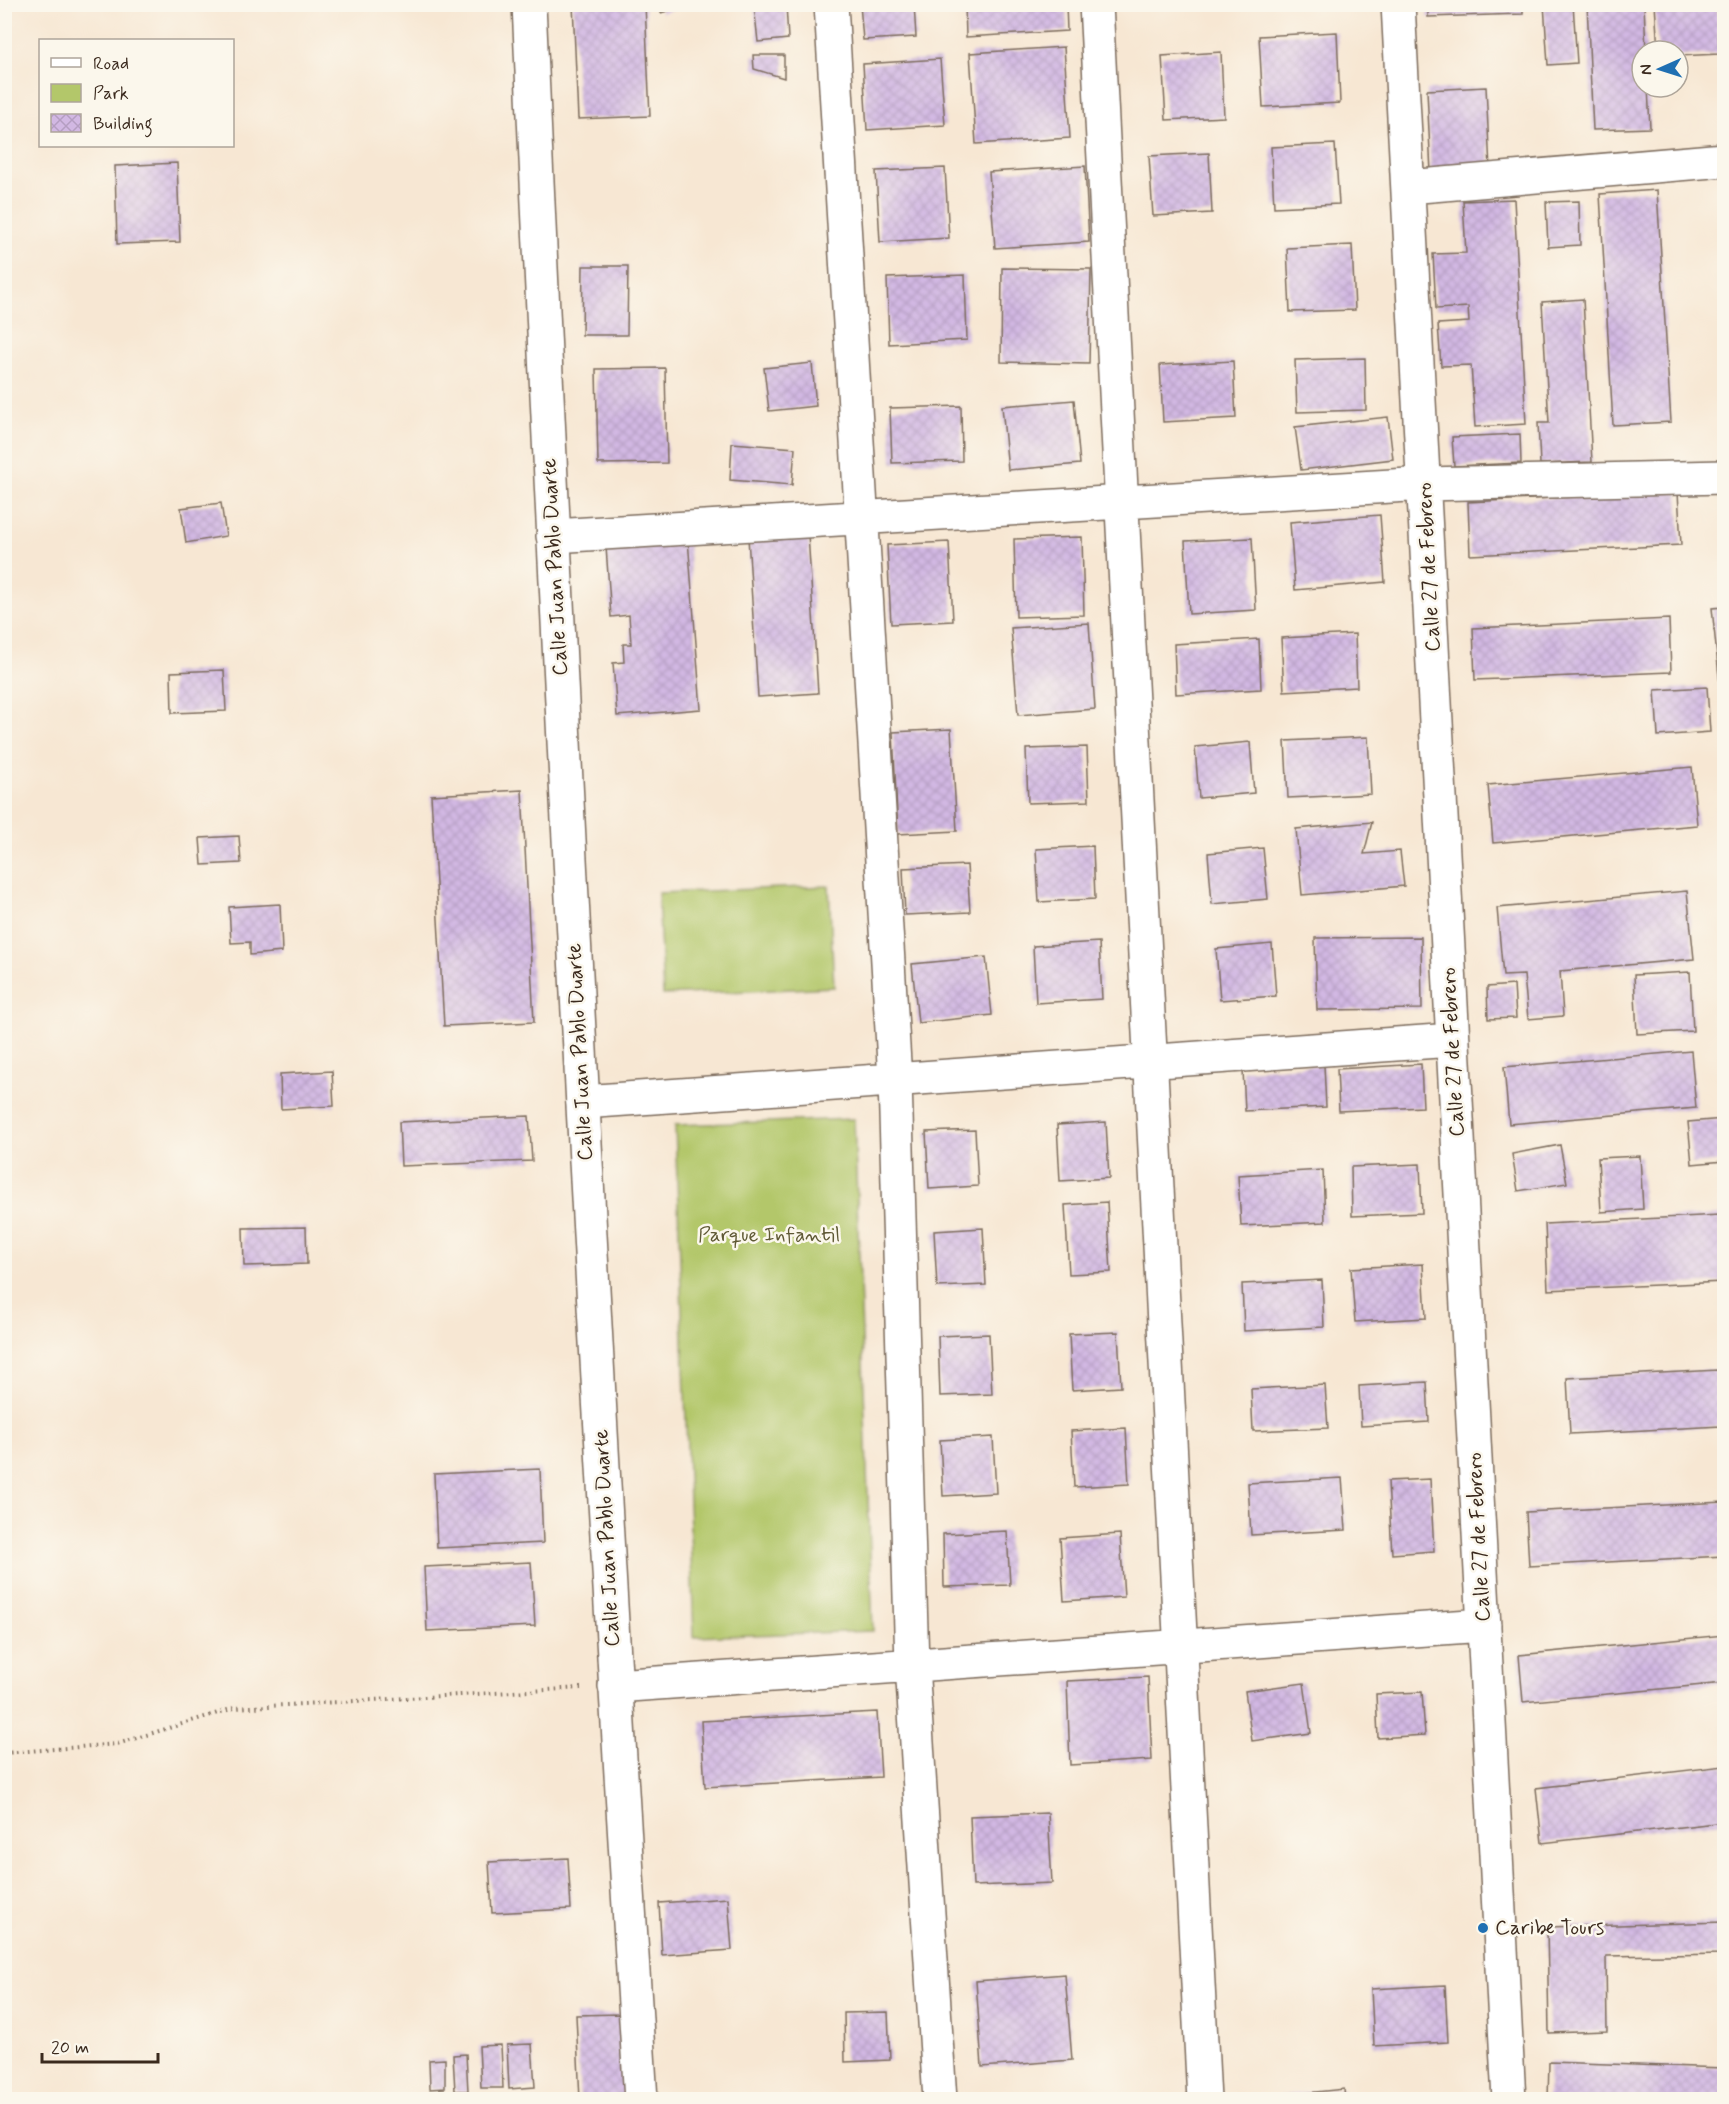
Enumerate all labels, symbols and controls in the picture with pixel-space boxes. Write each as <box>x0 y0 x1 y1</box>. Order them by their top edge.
legend <box>39 39 234 147</box>
north arrow <box>1630 39 1690 99</box>
text: Road <box>93 52 129 76</box>
text: N <box>1636 64 1657 76</box>
text: Park <box>93 82 129 106</box>
text: Building <box>93 112 153 138</box>
street label: Calle Juan Pablo Duarte <box>535 457 575 676</box>
street label: Calle 27 de Febrero <box>1411 481 1447 653</box>
street label: Calle Juan Pablo Duarte <box>560 942 600 1161</box>
street label: Calle 27 de Febrero <box>1435 966 1471 1138</box>
park label: Parque Infantil <box>698 1221 840 1249</box>
street label: Calle Juan Pablo Duarte <box>587 1428 627 1647</box>
street label: Calle 27 de Febrero <box>1461 1451 1497 1623</box>
place label: Caribe Tours <box>1495 1914 1604 1942</box>
marker: Caribe Tours <box>1476 1921 1490 1935</box>
scale bar <box>42 2026 158 2064</box>
text: 20 m <box>51 2036 89 2060</box>

